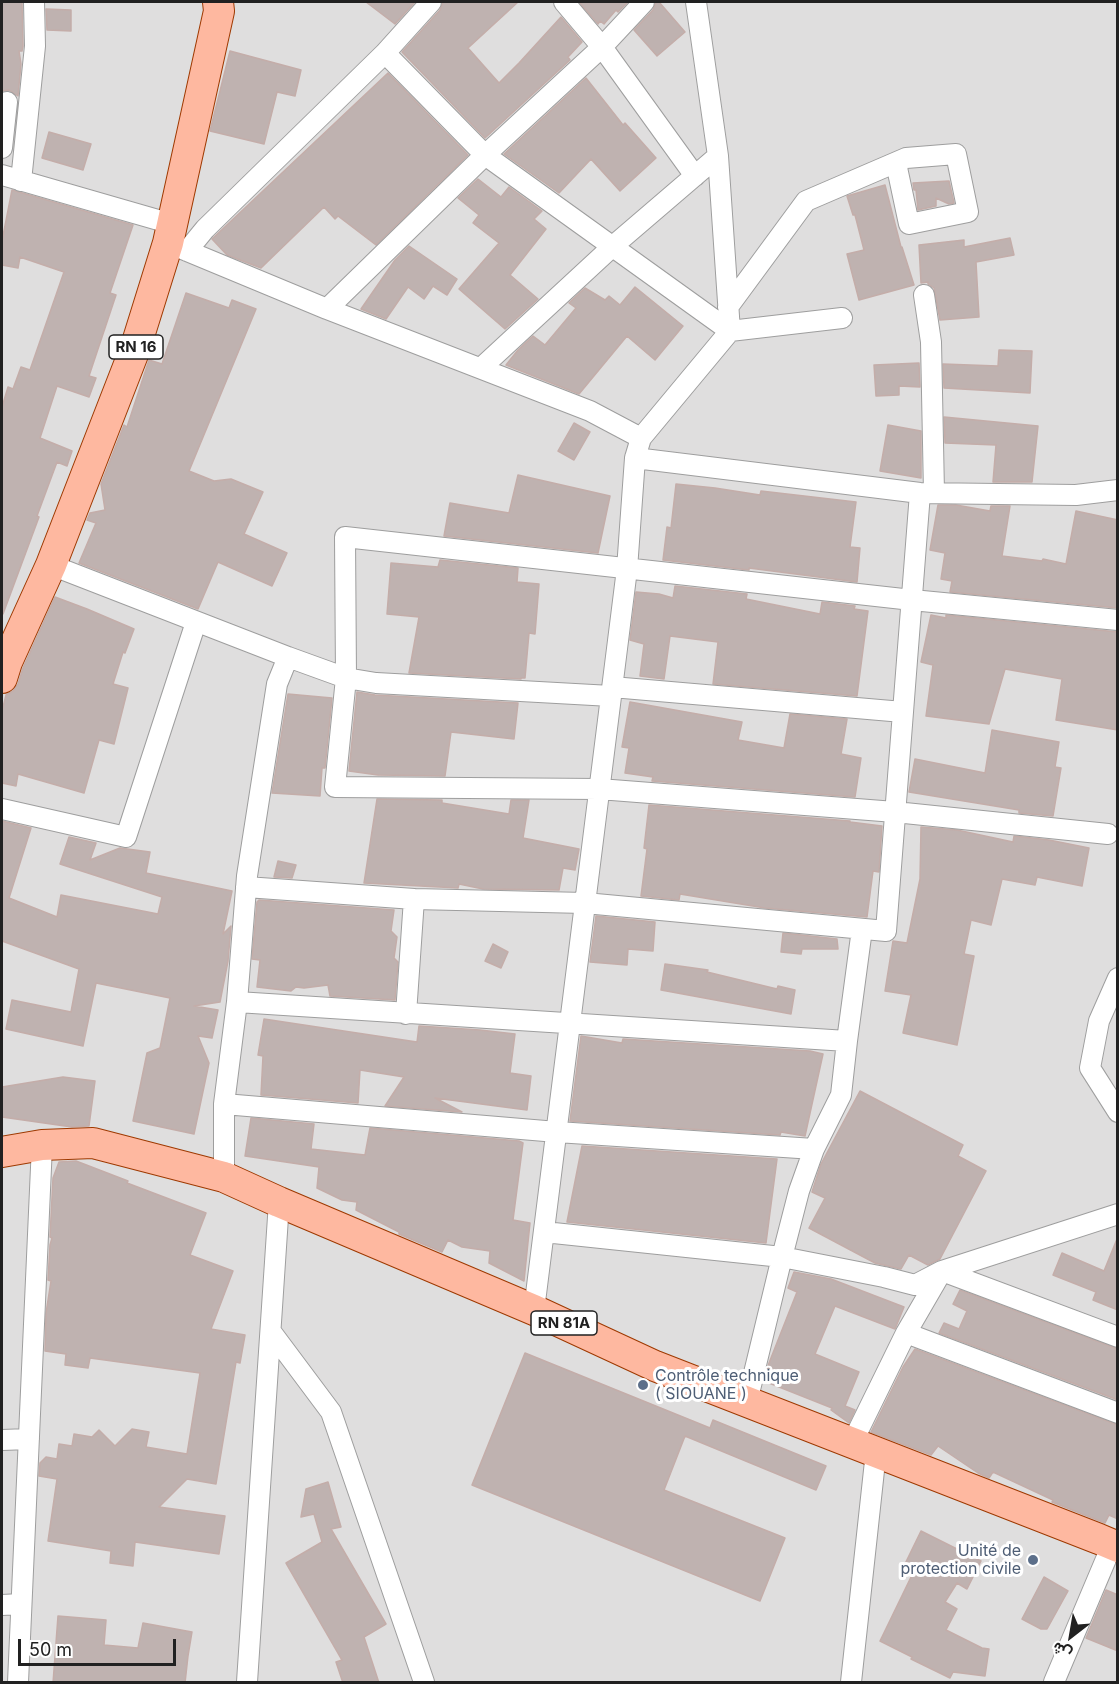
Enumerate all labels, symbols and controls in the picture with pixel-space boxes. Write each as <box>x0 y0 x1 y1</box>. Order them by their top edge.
road number: RN 16 <box>109 335 163 359</box>
road number: RN 81A <box>531 1311 597 1335</box>
place label: Contrôle technique ( SIOUANE ) <box>655 1366 799 1404</box>
marker: Contrôle technique ( SIOUANE ) <box>636 1378 650 1392</box>
place label: Unité de protection civile <box>901 1541 1021 1579</box>
marker: Unité de protection civile <box>1026 1553 1040 1567</box>
north arrow <box>1041 1606 1101 1666</box>
scale bar <box>21 1627 178 1665</box>
text: ش <box>1048 1638 1075 1665</box>
text: 50 m <box>29 1639 72 1660</box>

